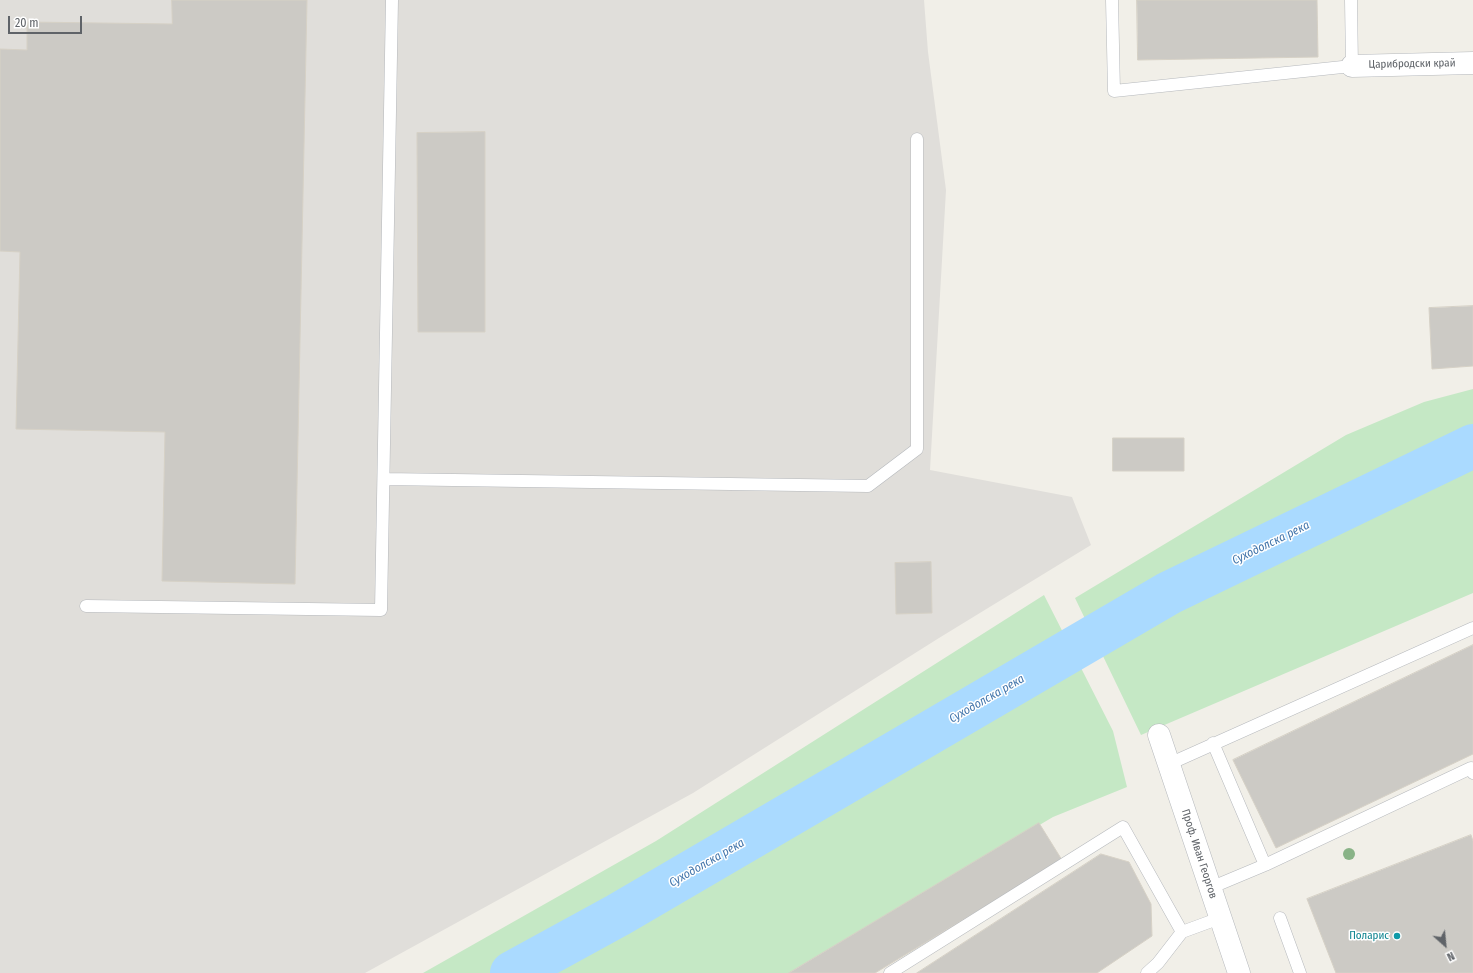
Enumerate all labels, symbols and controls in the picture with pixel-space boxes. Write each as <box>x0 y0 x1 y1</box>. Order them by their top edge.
scale bar <box>10 8 84 34</box>
text: 20 m <box>15 16 39 30</box>
street label: Царибродски край <box>1368 57 1456 71</box>
water label: Суходолска река <box>1230 518 1312 568</box>
water label: Суходолска река <box>947 672 1027 726</box>
street label: Проф. Иван Георгов <box>1178 808 1220 900</box>
water label: Суходолска река <box>667 836 747 890</box>
north arrow <box>1425 925 1465 965</box>
place label: Поларис <box>1349 929 1389 943</box>
marker: Поларис <box>1392 931 1402 941</box>
text: N <box>1445 949 1457 963</box>

